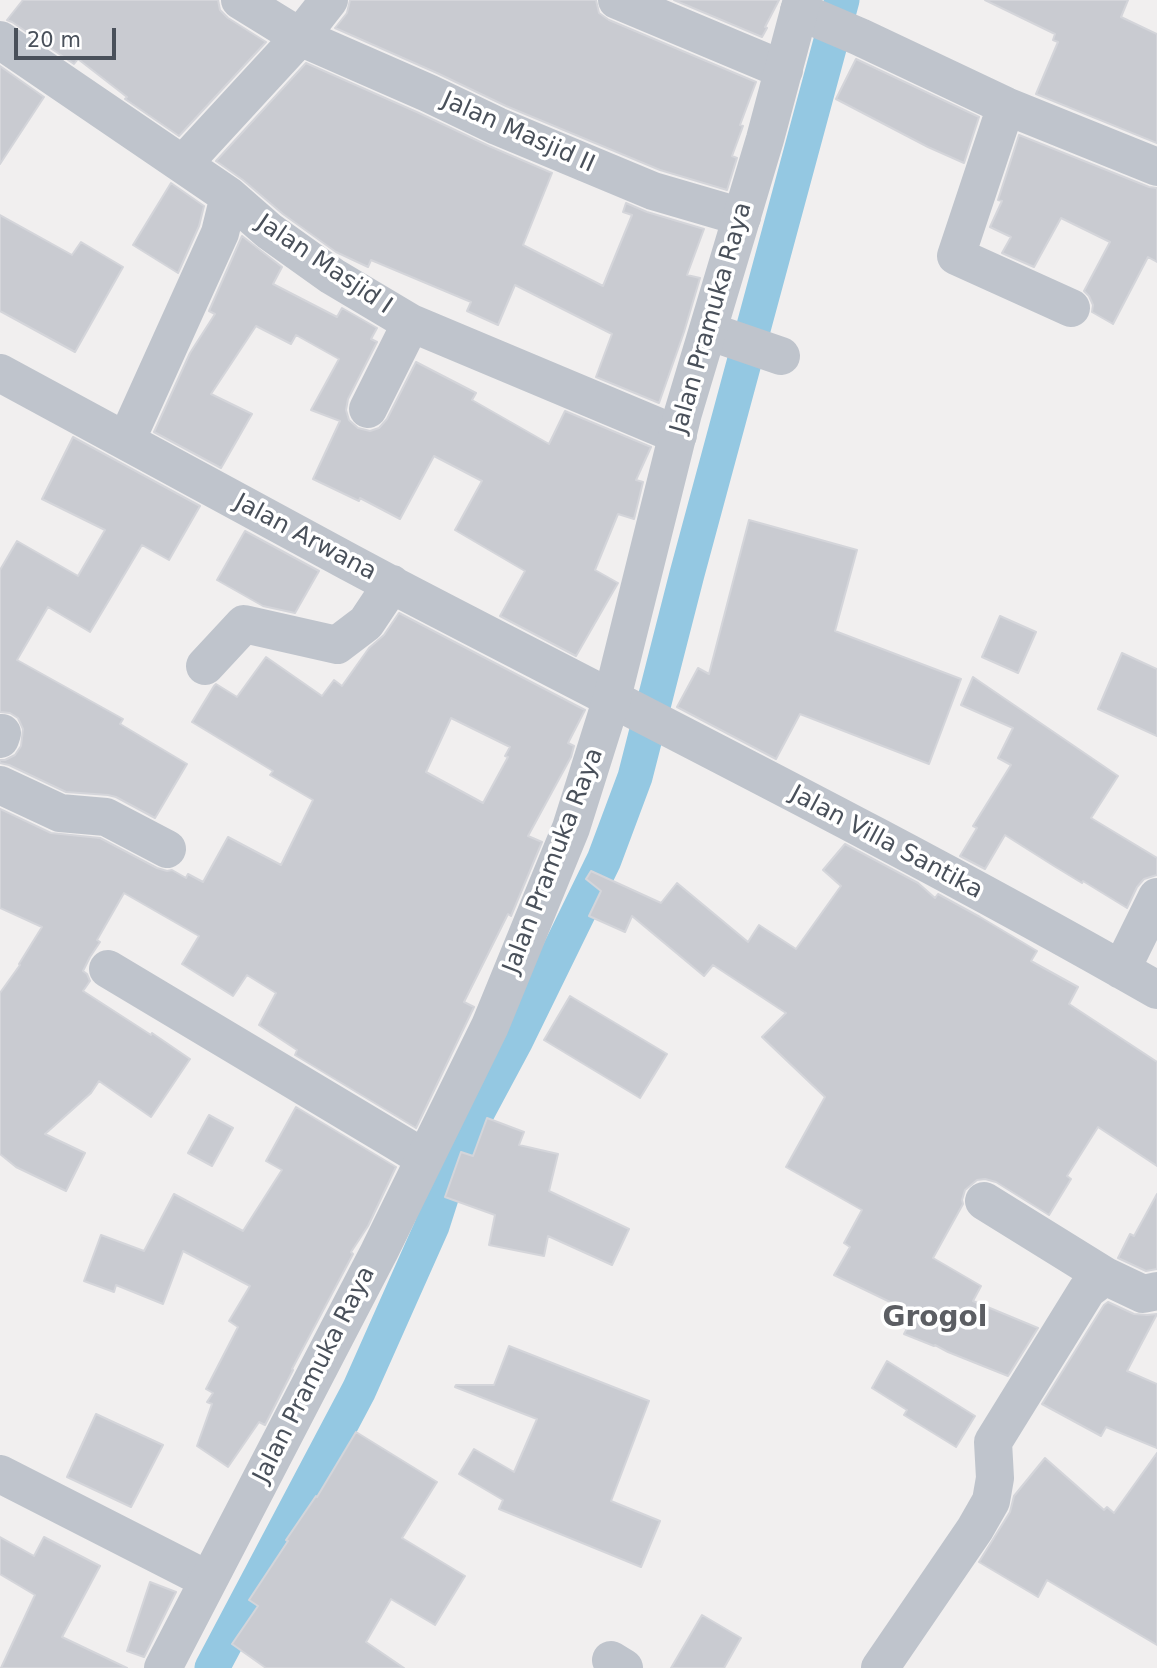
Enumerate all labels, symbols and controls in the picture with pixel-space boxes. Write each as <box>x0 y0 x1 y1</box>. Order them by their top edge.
scale bar <box>18 14 119 58</box>
text: 20 m <box>27 28 81 52</box>
street label: Jalan Masjid II <box>437 86 599 180</box>
street label: Jalan Pramuka Raya <box>665 199 759 437</box>
street label: Jalan Masjid I <box>251 209 397 321</box>
street label: Jalan Arwana <box>229 489 381 587</box>
street label: Jalan Pramuka Raya <box>498 744 610 978</box>
street label: Jalan Villa Santika <box>785 780 987 906</box>
street label: Jalan Pramuka Raya <box>248 1262 382 1488</box>
district label: Grogol <box>883 1302 987 1336</box>

